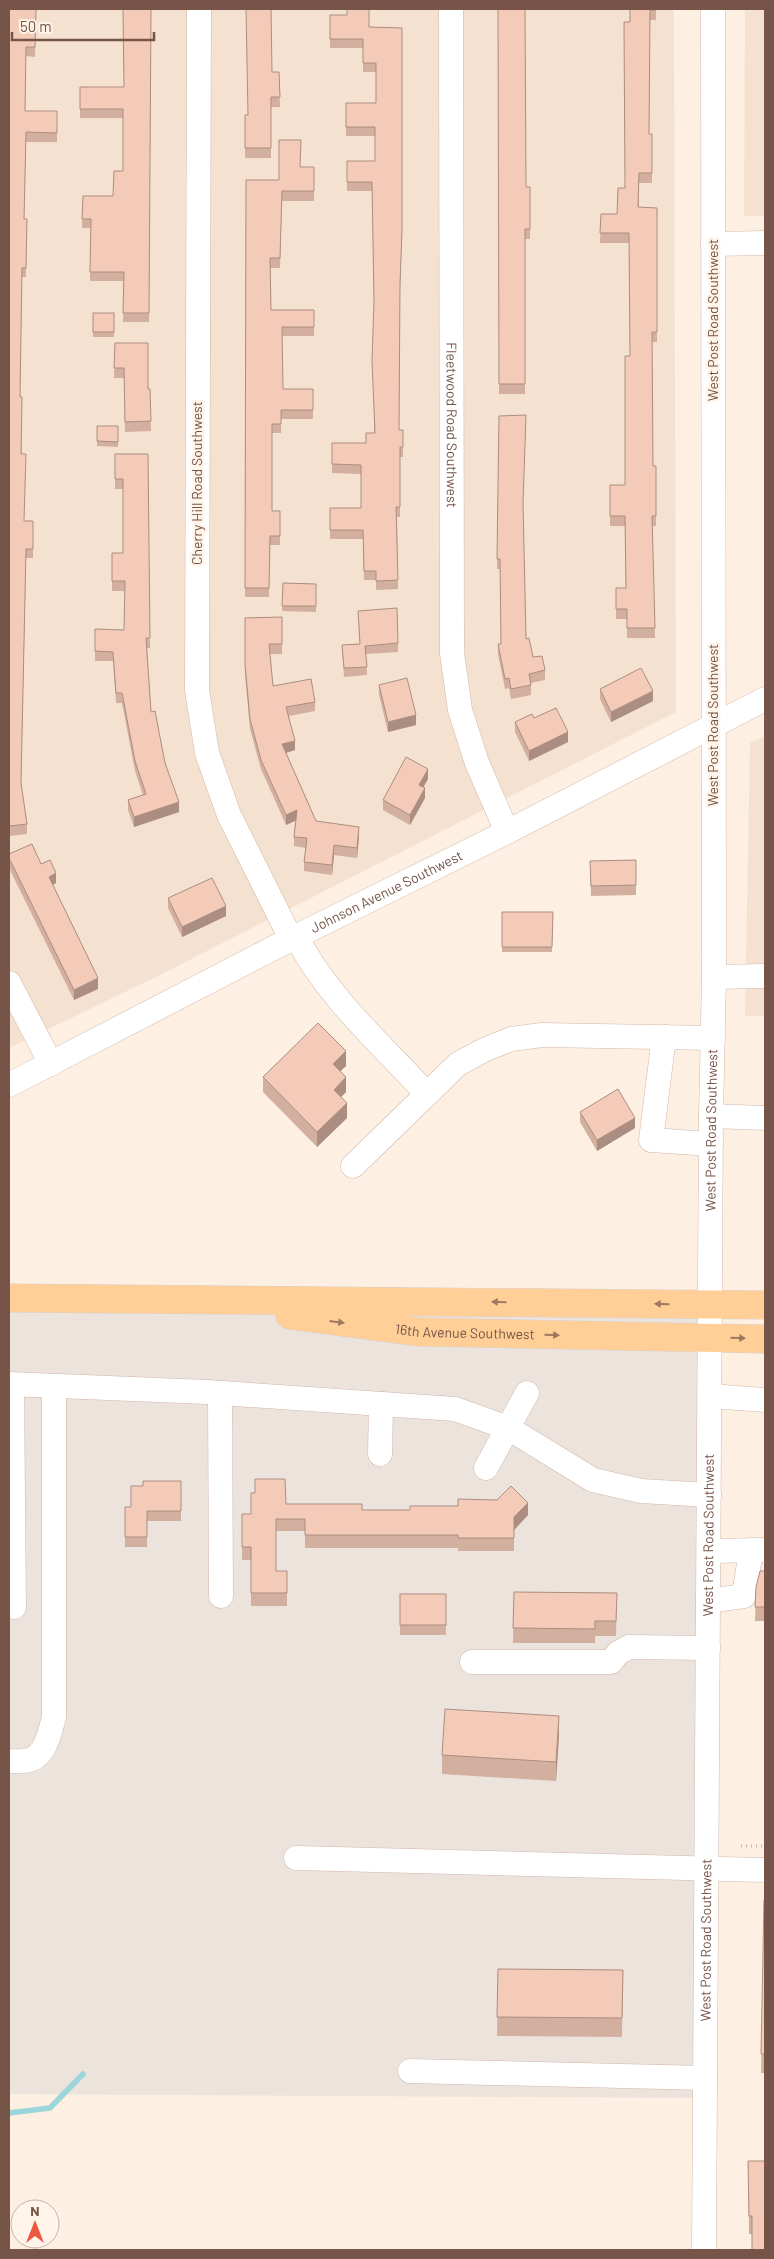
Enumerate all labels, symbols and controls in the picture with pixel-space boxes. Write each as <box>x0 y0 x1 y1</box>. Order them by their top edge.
scale bar <box>12 10 155 42</box>
text: 50 m <box>20 17 52 35</box>
street label: West Post Road Southwest <box>704 239 721 401</box>
street label: Fleetwood Road Southwest <box>444 342 461 508</box>
street label: Cherry Hill Road Southwest <box>188 401 205 565</box>
street label: West Post Road Southwest <box>704 644 721 806</box>
street label: Johnson Avenue Southwest <box>307 846 465 936</box>
street label: West Post Road Southwest <box>701 1049 720 1211</box>
one-way arrow <box>491 1298 507 1306</box>
one-way arrow <box>654 1300 670 1308</box>
one-way arrow <box>330 1318 346 1326</box>
street label: 16th Avenue Southwest <box>394 1320 535 1342</box>
one-way arrow <box>544 1331 560 1339</box>
one-way arrow <box>730 1335 746 1343</box>
street label: West Post Road Southwest <box>699 1454 717 1616</box>
street label: West Post Road Southwest <box>696 1859 714 2021</box>
north arrow <box>10 2199 60 2249</box>
text: N <box>30 2202 40 2219</box>

